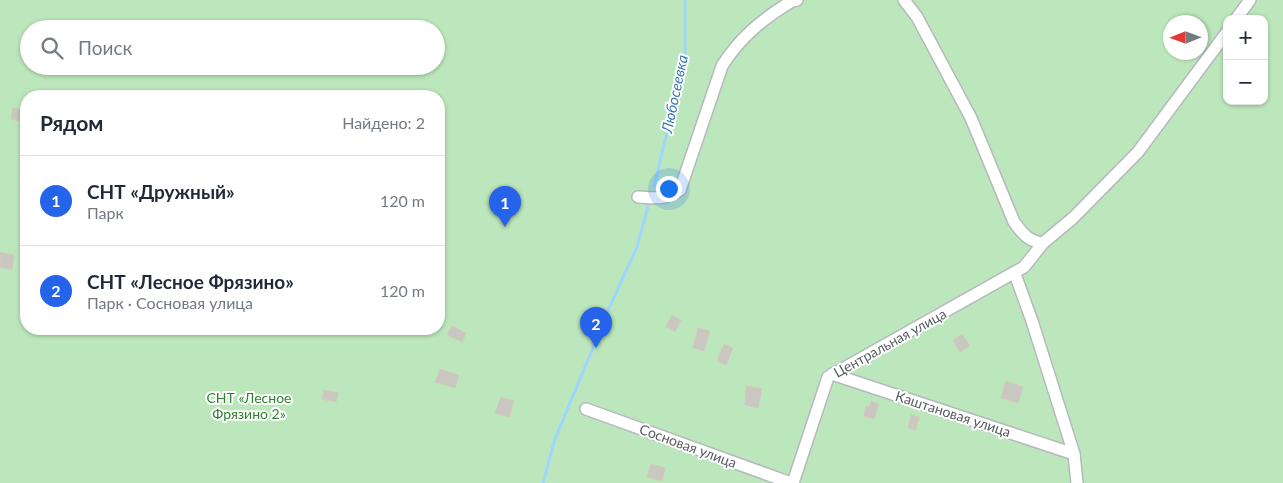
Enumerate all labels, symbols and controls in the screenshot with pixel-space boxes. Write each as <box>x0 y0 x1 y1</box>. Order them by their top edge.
north arrow <box>1163 15 1208 60</box>
map controls <box>1223 15 1268 105</box>
button: + <box>1223 15 1268 60</box>
search box <box>20 20 445 75</box>
icon: search <box>38 34 66 62</box>
text: Поиск <box>78 36 132 59</box>
water label: Любосеевка <box>657 53 691 135</box>
button: − <box>1223 60 1268 105</box>
text: Рядом <box>40 110 103 135</box>
text: Найдено: 2 <box>342 113 425 132</box>
your location <box>656 176 682 202</box>
text: СНТ «Дружный» <box>87 180 235 203</box>
pin: 1 <box>489 186 521 227</box>
text: 1 <box>51 191 61 210</box>
text: 120 m <box>380 191 425 210</box>
text: Парк <box>87 203 124 222</box>
text: СНТ «Лесное Фрязино» <box>87 270 294 293</box>
text: 2 <box>51 281 61 300</box>
text: 120 m <box>380 281 425 300</box>
text: Парк · Сосновая улица <box>87 293 253 312</box>
street label: Центральная улица <box>830 305 949 381</box>
pin: 2 <box>580 307 612 348</box>
street label: Каштановая улица <box>893 387 1013 440</box>
park label: СНТ «Лесное Фрязино 2» <box>206 389 292 422</box>
street label: Сосновая улица <box>637 420 739 471</box>

